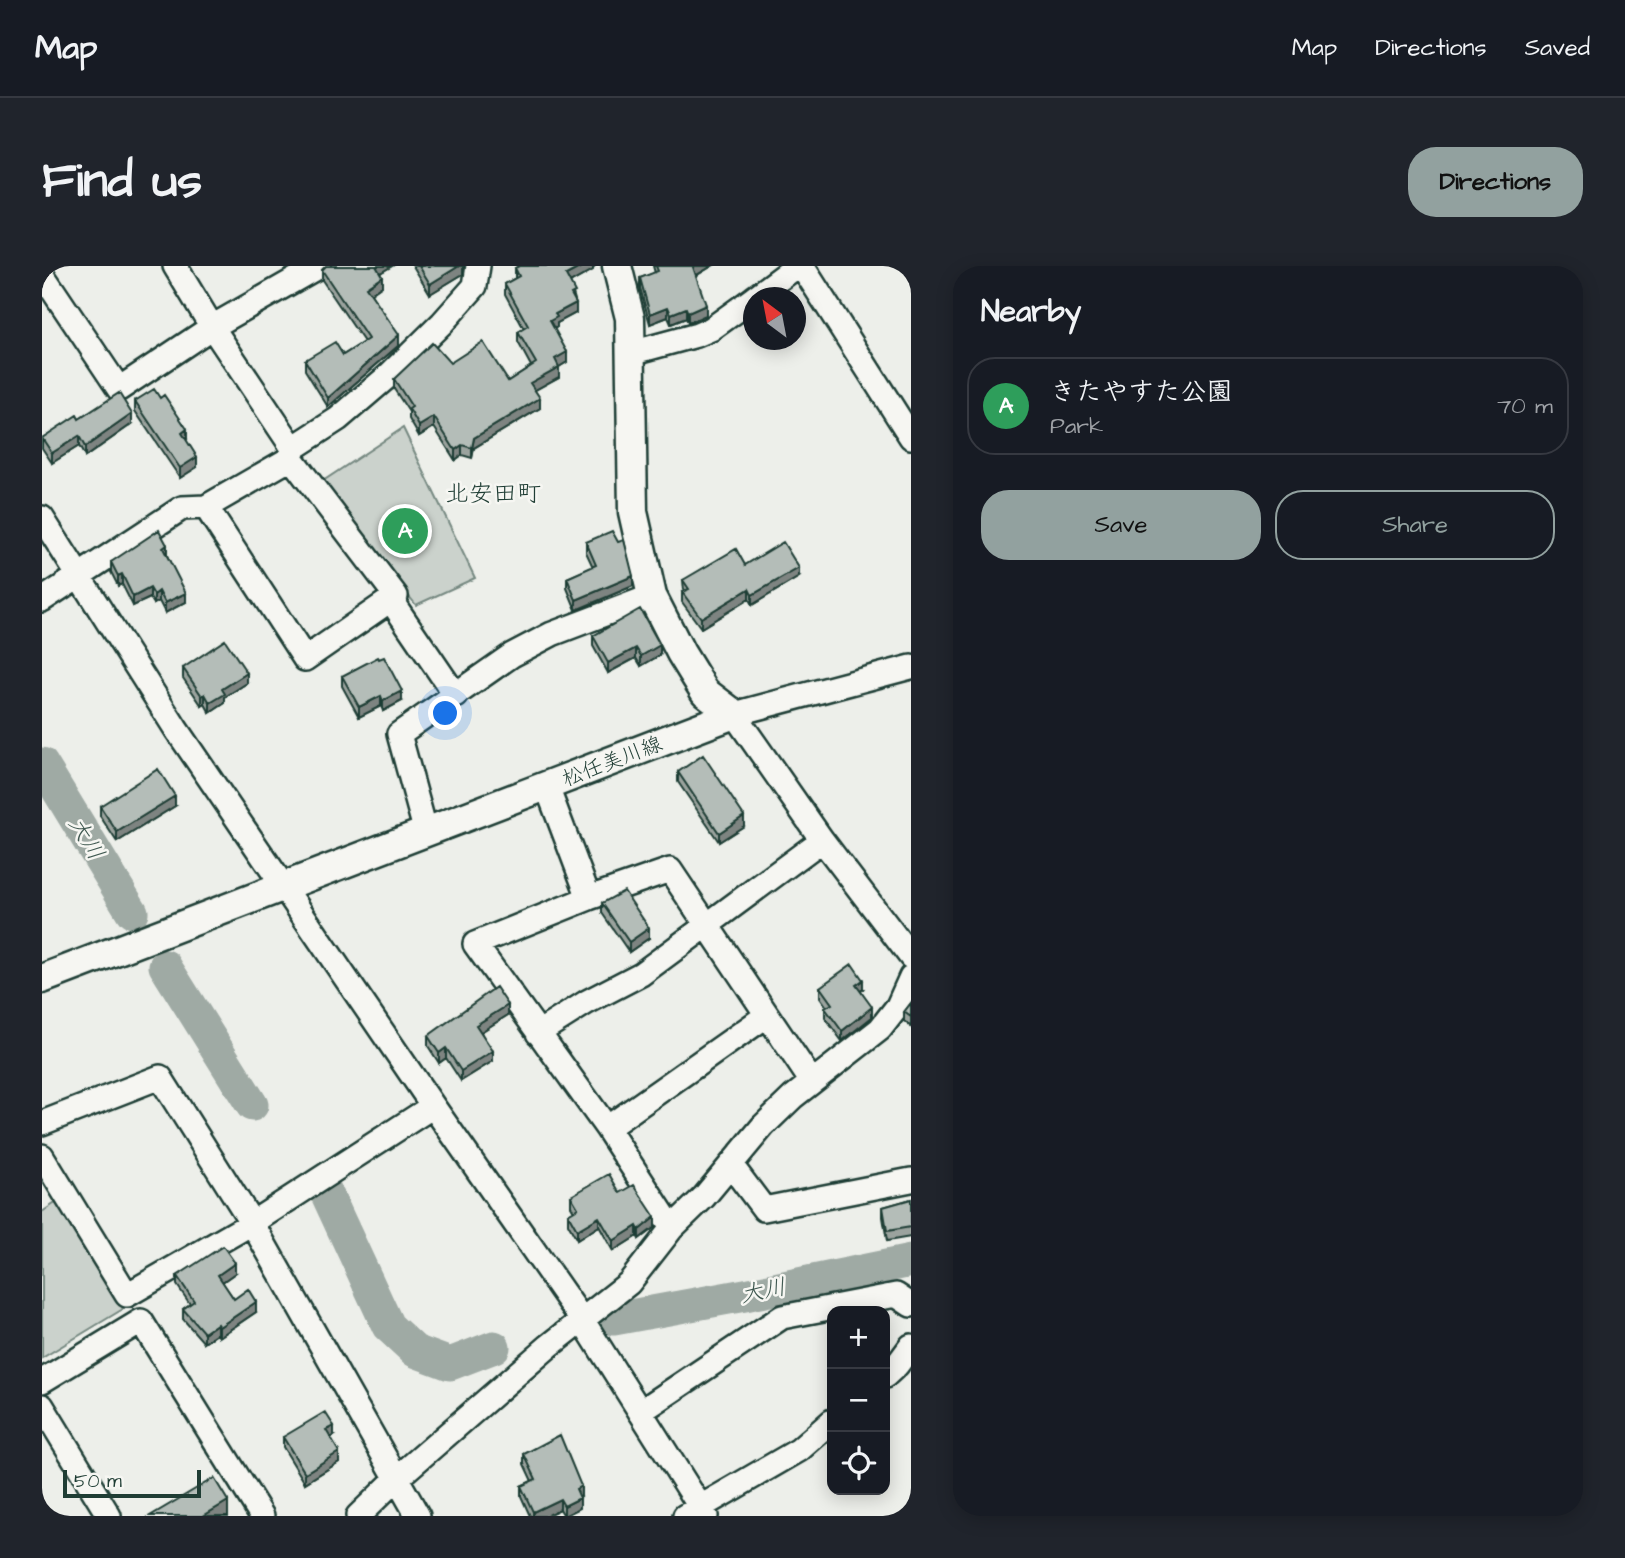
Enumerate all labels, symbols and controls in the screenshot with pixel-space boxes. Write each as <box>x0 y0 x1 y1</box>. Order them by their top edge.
text: Map <box>35 25 97 71</box>
text: Map <box>1292 31 1337 65</box>
text: Directions <box>1375 31 1487 65</box>
text: Saved <box>1525 31 1590 65</box>
button: Directions <box>1408 147 1583 217</box>
text: Find us <box>42 148 202 216</box>
north arrow <box>743 287 806 350</box>
text: Nearby <box>981 291 1081 333</box>
text: きたやすた公園 <box>1050 374 1233 410</box>
text: A <box>999 390 1013 422</box>
text: 70 m <box>1497 390 1553 422</box>
text: Park <box>1050 410 1103 442</box>
district label: 北安田町 <box>445 477 541 511</box>
button: Save <box>981 490 1261 560</box>
button: Share <box>1275 490 1555 560</box>
pin: A <box>382 505 428 557</box>
your location <box>428 696 462 730</box>
street label: 松任美川線 <box>558 729 666 794</box>
water label: 大川 <box>61 811 112 866</box>
water label: 大川 <box>738 1271 789 1311</box>
map controls <box>827 1306 890 1495</box>
button: + <box>827 1306 890 1369</box>
button: − <box>827 1369 890 1432</box>
button: locate <box>827 1432 890 1495</box>
scale bar <box>63 1467 201 1499</box>
text: 50 m <box>74 1468 122 1495</box>

